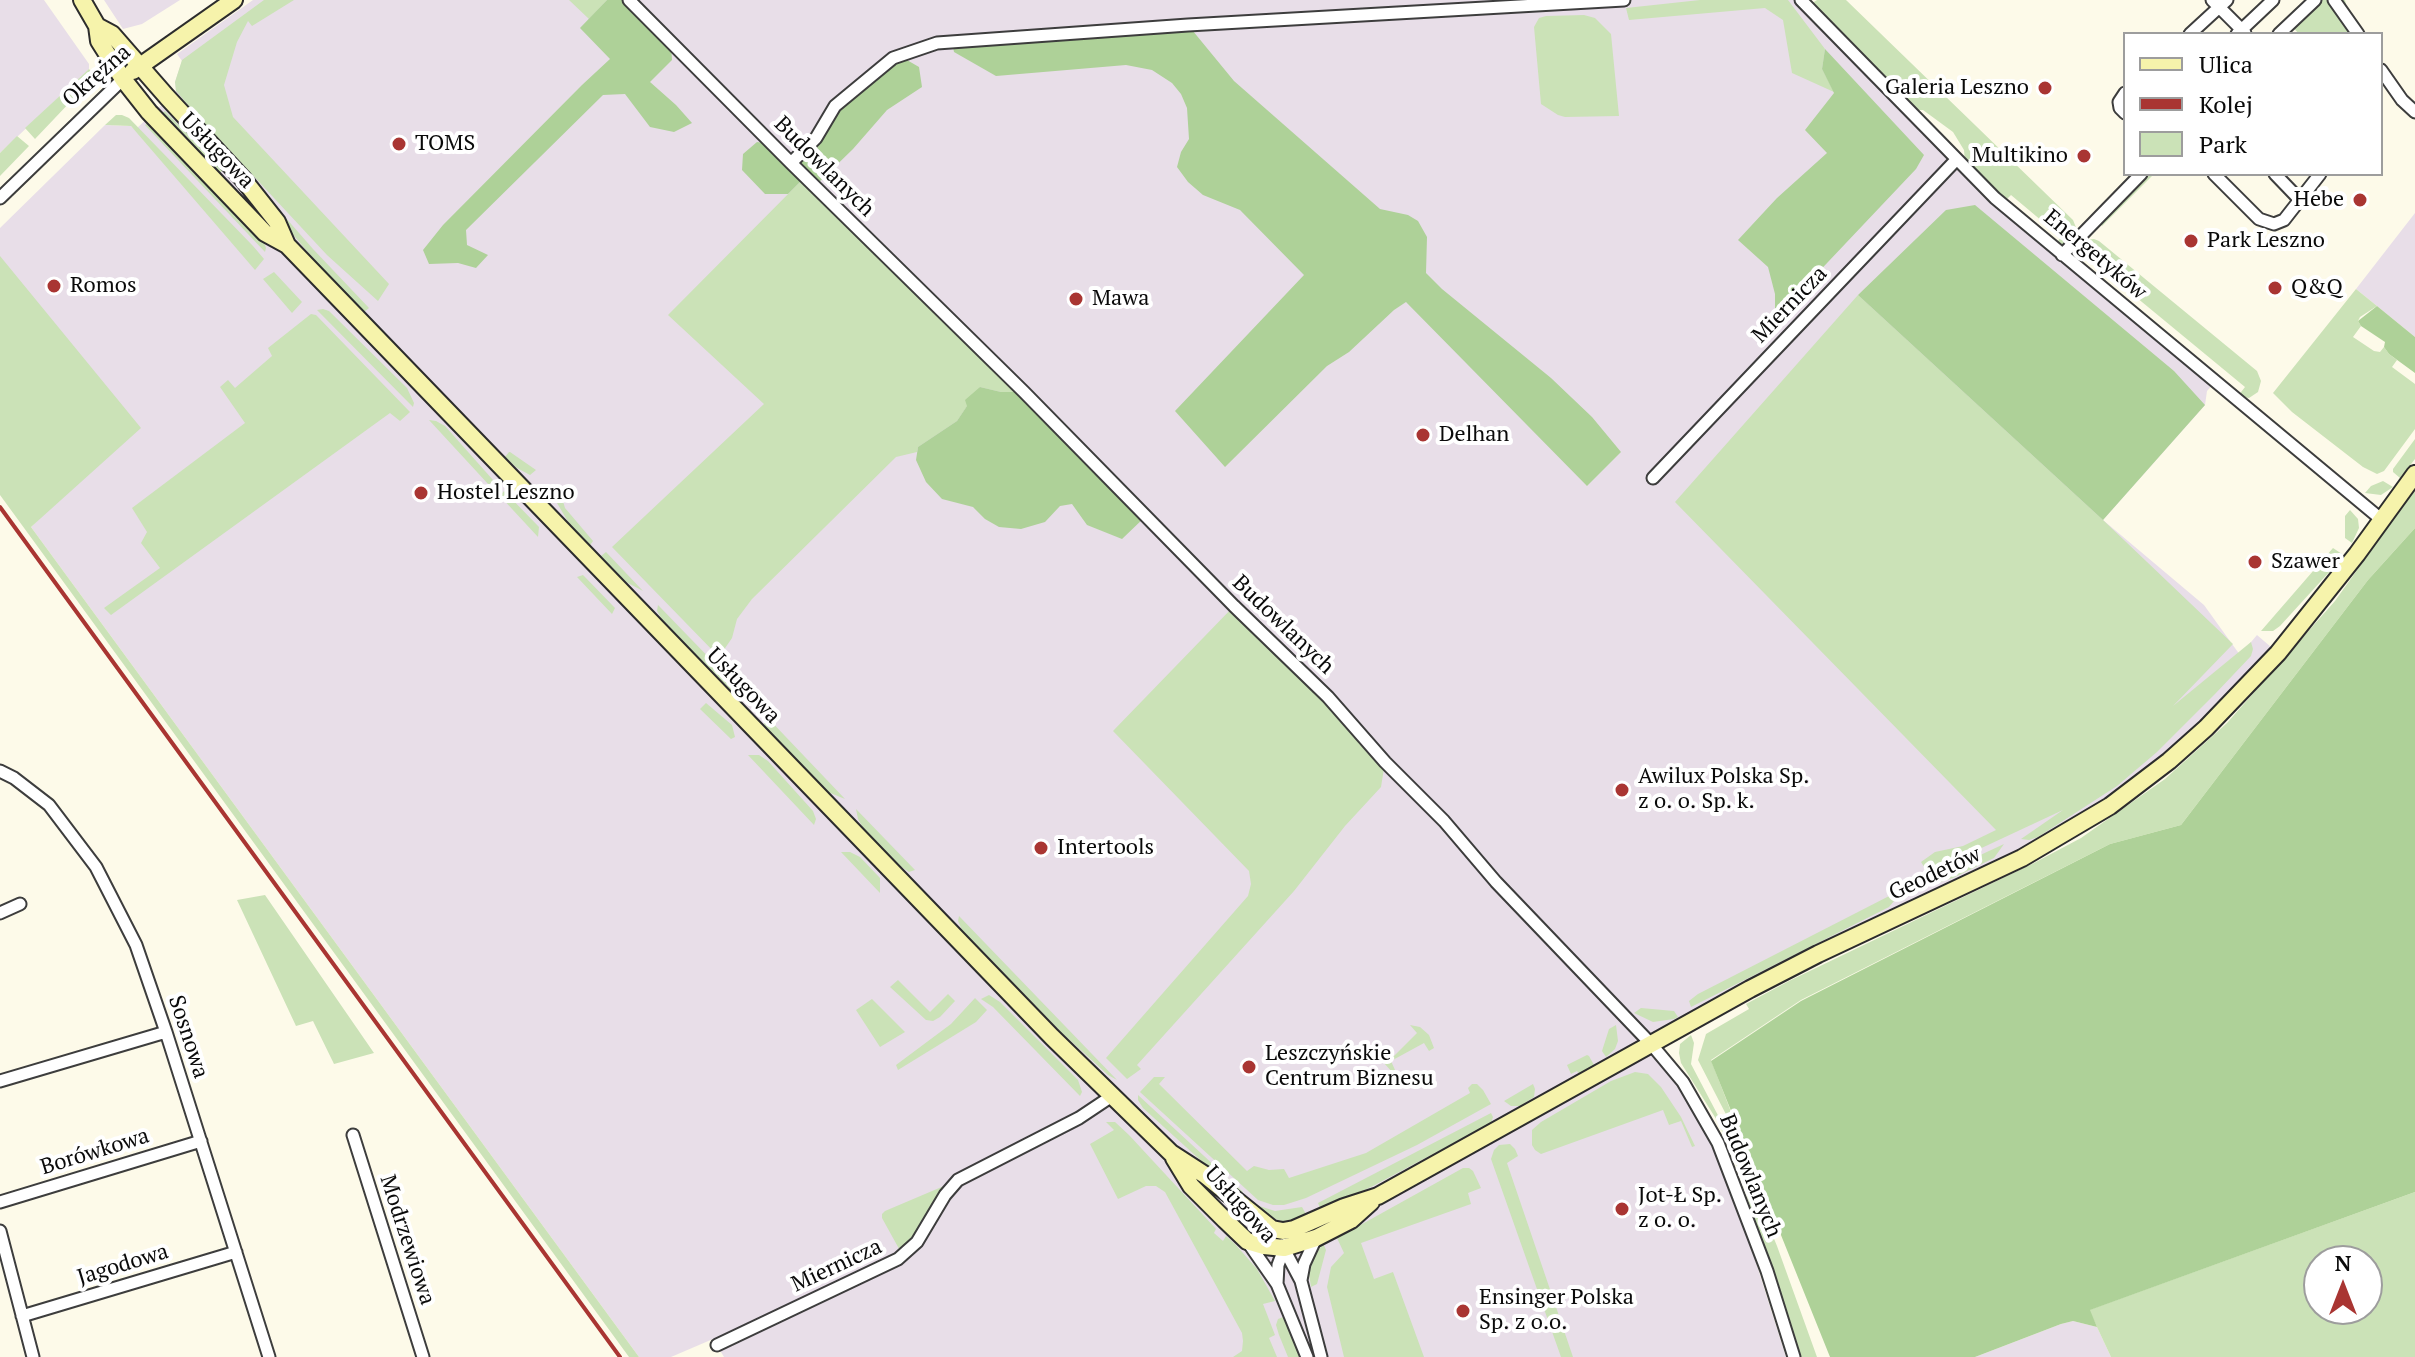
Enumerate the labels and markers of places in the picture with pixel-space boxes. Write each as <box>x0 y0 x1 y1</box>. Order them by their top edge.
place label: Galeria Leszno <box>1885 75 2029 101</box>
marker: Galeria Leszno <box>2036 79 2054 97</box>
place label: TOMS <box>415 131 475 157</box>
marker: TOMS <box>390 135 408 153</box>
place label: Multikino <box>1972 143 2068 169</box>
marker: Multikino <box>2075 147 2093 165</box>
place label: Hebe <box>2294 187 2344 213</box>
marker: Hebe <box>2351 191 2369 209</box>
place label: Park Leszno <box>2207 228 2325 254</box>
marker: Park Leszno <box>2182 232 2200 250</box>
place label: Romos <box>70 273 136 299</box>
place label: Q&Q <box>2291 275 2343 301</box>
marker: Romos <box>45 277 63 295</box>
marker: Q&Q <box>2266 279 2284 297</box>
place label: Mawa <box>1092 286 1149 312</box>
marker: Mawa <box>1067 290 1085 308</box>
place label: Delhan <box>1439 422 1509 448</box>
marker: Delhan <box>1414 426 1432 444</box>
place label: Hostel Leszno <box>437 480 575 506</box>
marker: Hostel Leszno <box>412 484 430 502</box>
place label: Szawer <box>2271 549 2340 575</box>
marker: Szawer <box>2246 553 2264 571</box>
place label: Awilux Polska Sp. z o. o. Sp. k. <box>1638 764 1809 816</box>
marker: Awilux Polska Sp. z o. o. Sp. k. <box>1613 781 1631 799</box>
place label: Intertools <box>1057 835 1154 861</box>
marker: Intertools <box>1032 839 1050 857</box>
place label: Leszczyńskie Centrum Biznesu <box>1265 1041 1434 1092</box>
marker: Leszczyńskie Centrum Biznesu <box>1240 1058 1258 1076</box>
place label: Jot-Ł Sp. z o. o. <box>1638 1183 1722 1234</box>
marker: Jot-Ł Sp. z o. o. <box>1613 1200 1631 1218</box>
place label: Ensinger Polska Sp. z o.o. <box>1479 1285 1634 1336</box>
marker: Ensinger Polska Sp. z o.o. <box>1454 1302 1472 1320</box>

